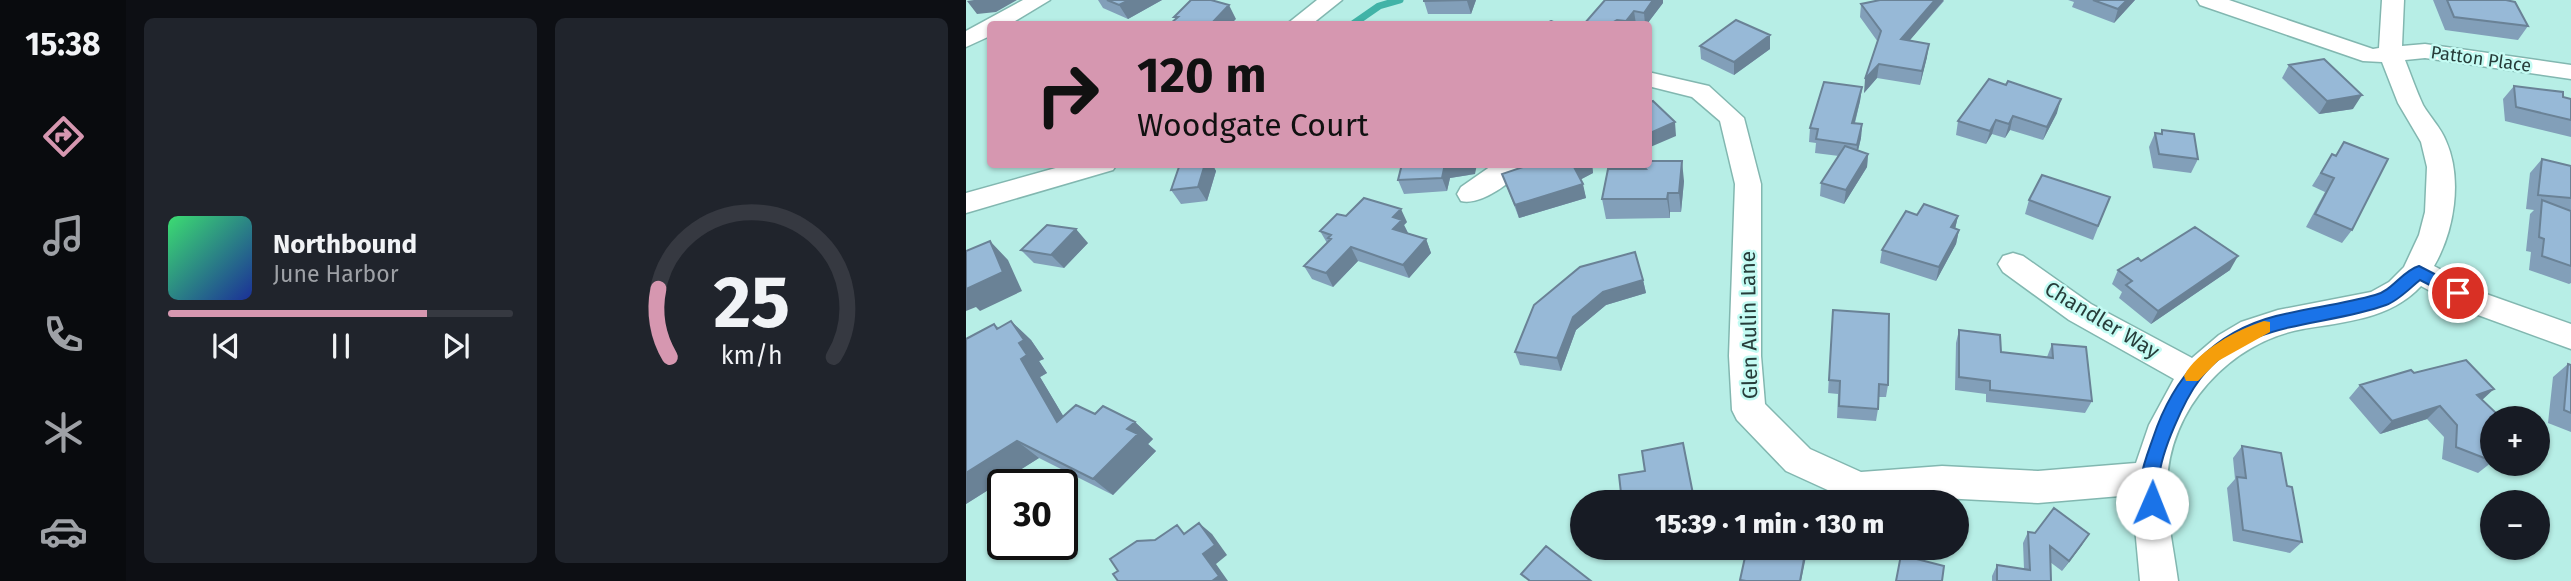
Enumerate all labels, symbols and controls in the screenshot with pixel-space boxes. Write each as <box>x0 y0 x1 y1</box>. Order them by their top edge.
text: 15:38 <box>25 25 101 63</box>
street label: Patton Place <box>2429 41 2533 77</box>
text: 120 m <box>1137 46 1267 105</box>
icon: right <box>1022 49 1113 140</box>
text: Woodgate Court <box>1137 106 1369 144</box>
icon: directions <box>39 112 88 161</box>
icon: music <box>39 211 88 260</box>
text: Northbound <box>273 229 417 260</box>
street label: Glen Aulin Lane <box>1735 251 1763 399</box>
text: 25 <box>713 259 790 346</box>
text: June Harbor <box>273 260 399 288</box>
pin <box>2428 263 2488 323</box>
icon: arrive <box>2439 274 2477 312</box>
street label: Chandler Way <box>2040 276 2165 365</box>
icon: phone <box>39 310 88 359</box>
icon: previous <box>207 327 245 365</box>
icon: pause <box>322 327 360 365</box>
icon: next <box>437 327 475 365</box>
text: km/h <box>721 340 782 370</box>
map controls <box>2480 406 2550 560</box>
button: + <box>2480 406 2550 476</box>
icon: climate <box>39 408 88 457</box>
position arrow <box>2115 466 2189 540</box>
speed limit sign: 30 <box>987 469 1078 560</box>
button: − <box>2480 490 2550 560</box>
icon: car <box>39 507 88 556</box>
text: 15:39 · 1 min · 130 m <box>1655 509 1884 540</box>

